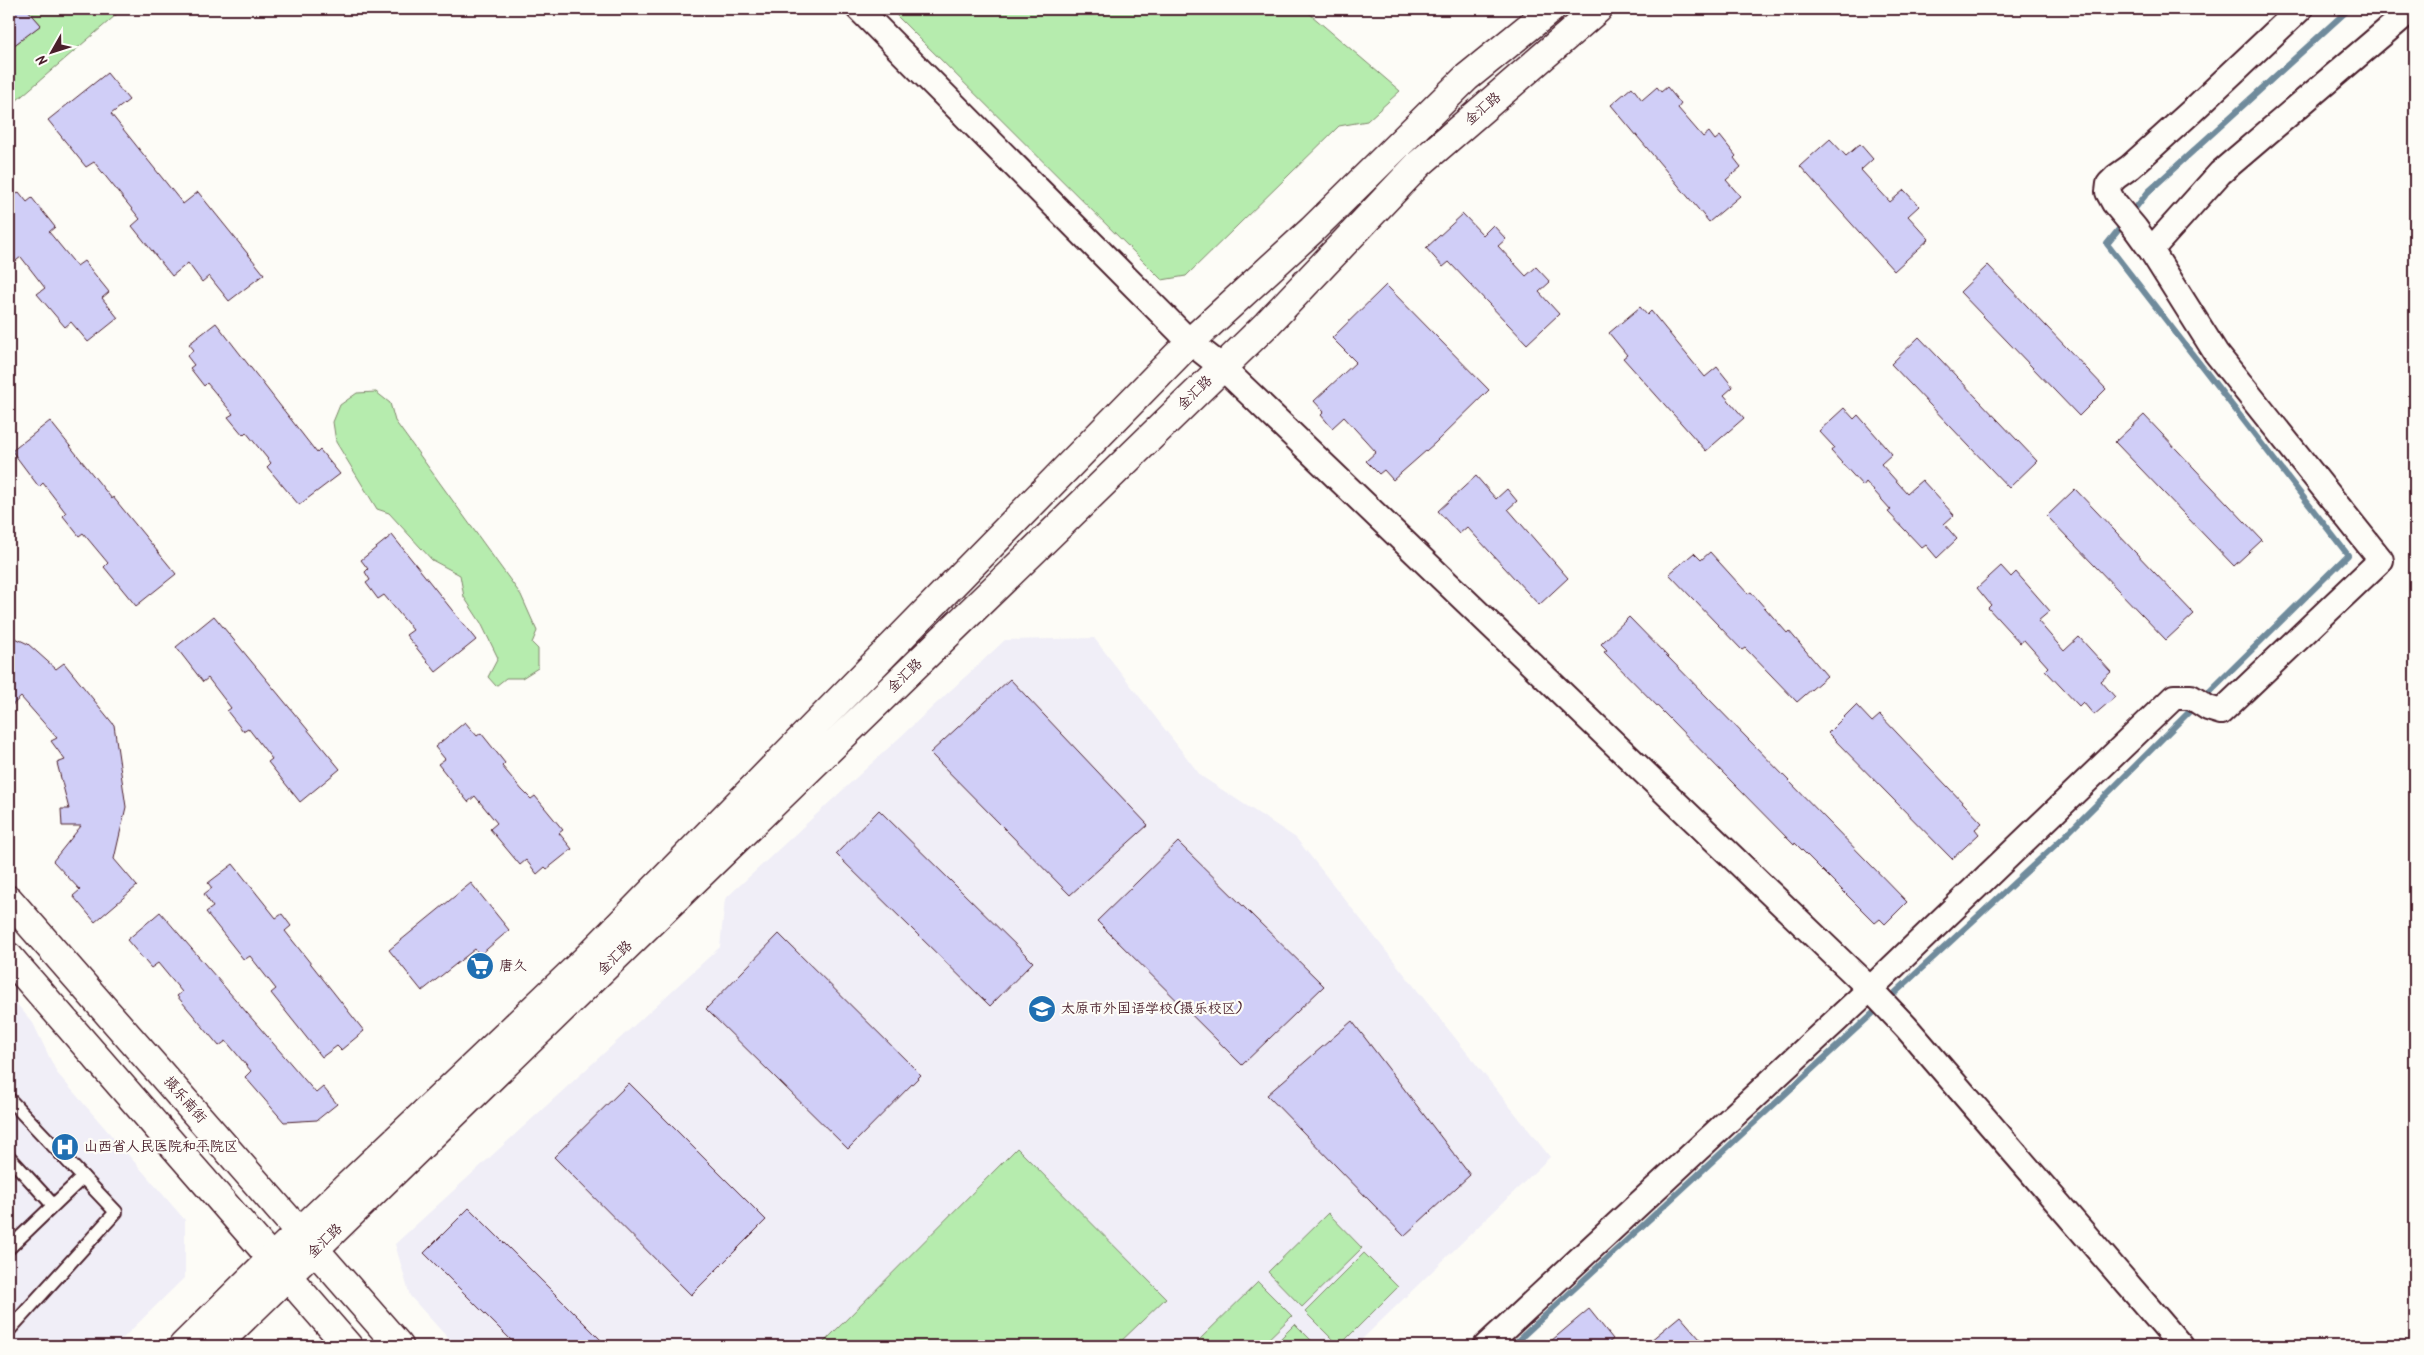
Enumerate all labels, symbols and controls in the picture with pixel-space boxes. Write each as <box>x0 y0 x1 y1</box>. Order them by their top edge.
north arrow <box>28 28 78 78</box>
text: N <box>31 49 54 70</box>
street label: 金汇路 <box>1460 87 1506 131</box>
street label: 金汇路 <box>1172 370 1218 416</box>
street label: 金汇路 <box>882 653 928 699</box>
street label: 金汇路 <box>592 935 638 981</box>
supermarket icon: 唐久 <box>465 951 495 981</box>
place label: 唐久 <box>499 955 527 977</box>
school or university icon: 太原市外国语学校(摄乐校区) <box>1027 994 1057 1024</box>
place label: 太原市外国语学校(摄乐校区) <box>1061 998 1243 1020</box>
street label: 摄乐南街 <box>158 1072 212 1128</box>
hospital icon: 山西省人民医院和平院区 <box>50 1132 80 1162</box>
place label: 山西省人民医院和平院区 <box>84 1136 238 1158</box>
street label: 金汇路 <box>302 1218 348 1264</box>

